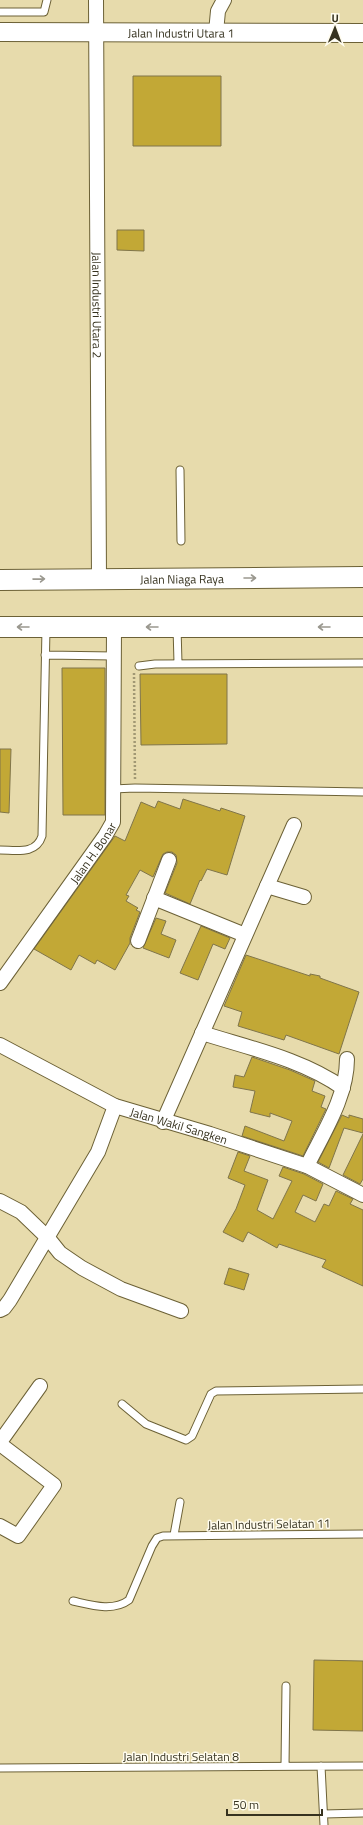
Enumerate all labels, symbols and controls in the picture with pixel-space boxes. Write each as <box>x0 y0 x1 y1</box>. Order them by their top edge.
north arrow <box>315 8 355 48</box>
text: U <box>331 10 339 26</box>
street label: Jalan Industri Utara 1 <box>128 23 234 42</box>
street label: Jalan Industri Utara 2 <box>88 252 107 358</box>
street label: Jalan Niaga Raya <box>140 569 224 588</box>
one-way arrow <box>243 574 256 582</box>
one-way arrow <box>32 576 45 583</box>
one-way arrow <box>17 623 30 631</box>
one-way arrow <box>146 623 159 631</box>
one-way arrow <box>318 623 331 631</box>
street label: Jalan H. Bonar <box>65 818 121 887</box>
street label: Jalan Wakil Sangken <box>128 1102 230 1149</box>
street label: Jalan Industri Selatan 11 <box>207 1513 331 1535</box>
street label: Jalan Industri Selatan 8 <box>123 1747 239 1766</box>
scale bar <box>227 1791 322 1817</box>
text: 50 m <box>233 1795 259 1814</box>

